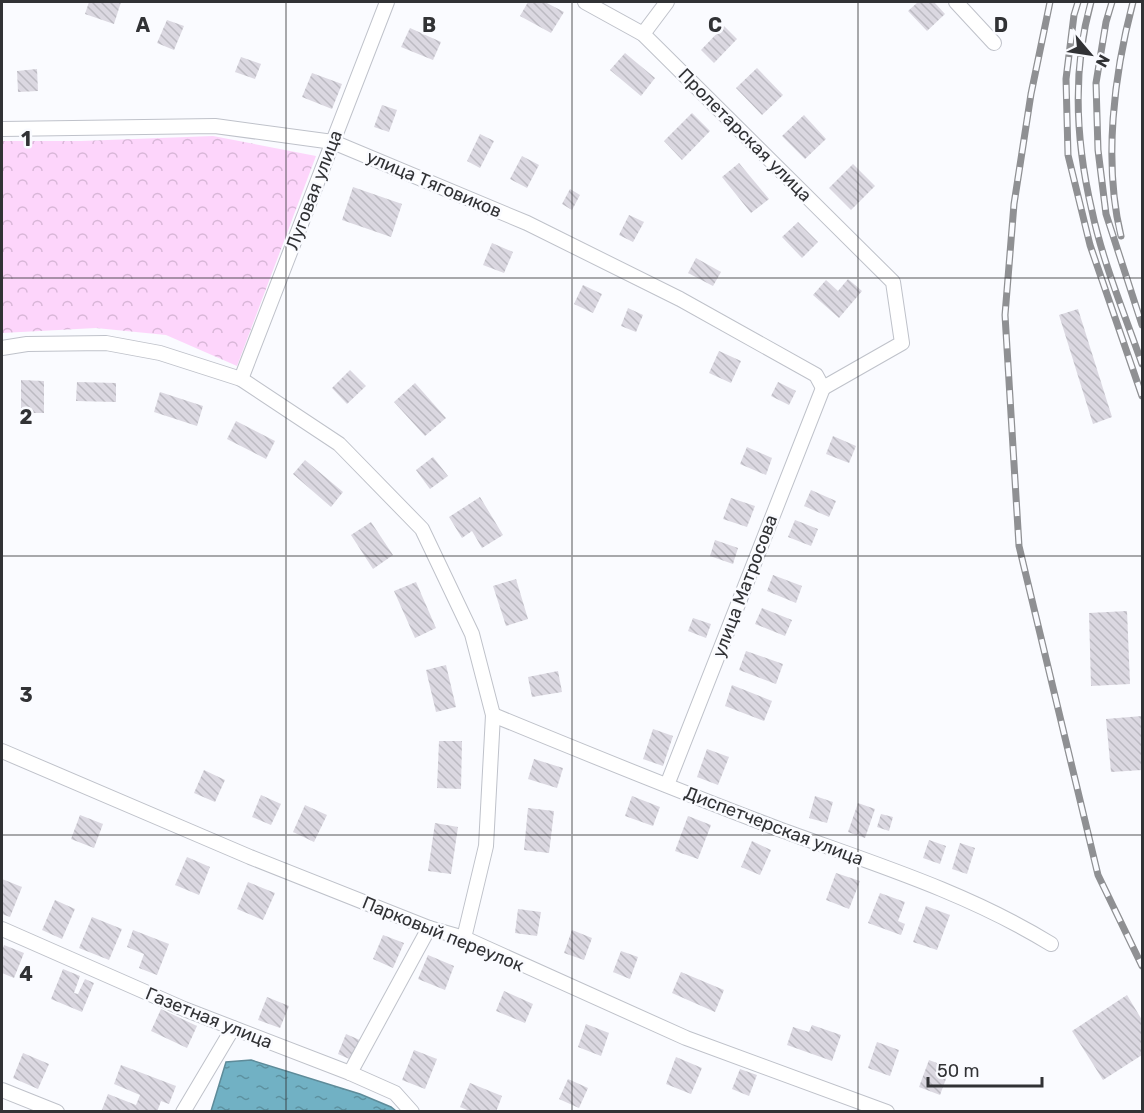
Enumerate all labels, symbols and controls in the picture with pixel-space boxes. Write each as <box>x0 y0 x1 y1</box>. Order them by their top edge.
text: A <box>136 13 151 37</box>
text: B <box>422 13 436 37</box>
text: C <box>708 13 722 37</box>
text: D <box>994 13 1008 37</box>
north arrow <box>1060 24 1120 84</box>
text: N <box>1092 51 1114 71</box>
street label: Пролетарская улица <box>674 64 816 206</box>
text: 1 <box>21 127 31 151</box>
street label: Луговая улица <box>281 127 347 253</box>
street label: улица Тяговиков <box>363 146 505 222</box>
text: 2 <box>20 405 33 429</box>
street label: улица Матросова <box>708 512 782 660</box>
text: 3 <box>19 683 33 707</box>
street label: Диспетчерская улица <box>681 782 867 870</box>
street label: Парковый переулок <box>359 892 527 977</box>
text: 4 <box>19 962 33 986</box>
street label: Газетная улица <box>142 983 276 1053</box>
scale bar <box>928 1050 1042 1088</box>
text: 50 m <box>937 1060 980 1082</box>

